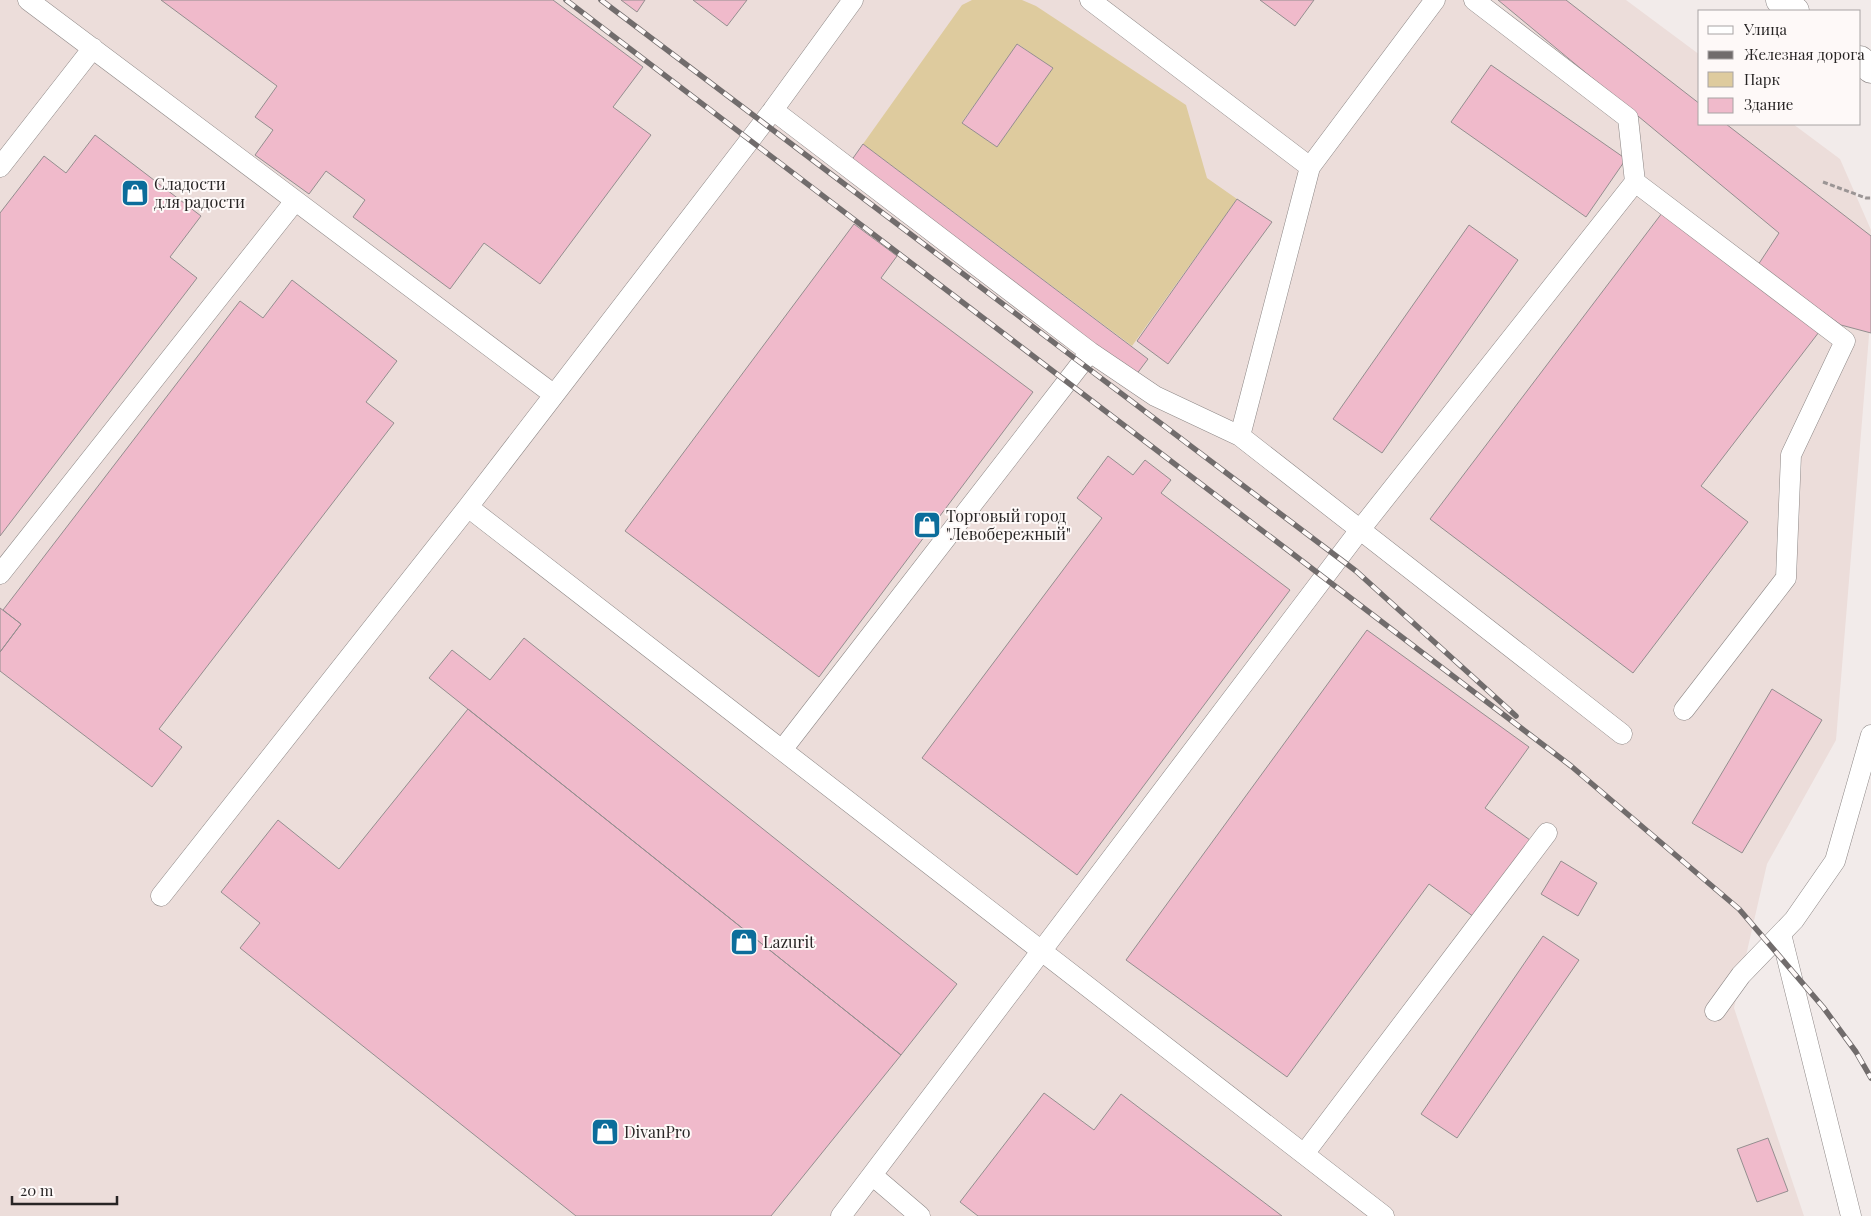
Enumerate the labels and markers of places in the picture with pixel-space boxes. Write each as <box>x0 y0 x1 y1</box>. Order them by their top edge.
place label: Сладости для радости <box>154 173 245 212</box>
shop icon: Сладости для радости <box>120 178 150 208</box>
place label: Торговый город "Левобережный" <box>946 505 1071 544</box>
shop icon: Торговый город "Левобережный" <box>912 510 942 540</box>
shop icon: Lazurit <box>729 927 759 957</box>
place label: Lazurit <box>763 931 815 952</box>
shop icon: DivanPro <box>590 1117 620 1147</box>
place label: DivanPro <box>624 1121 691 1142</box>

